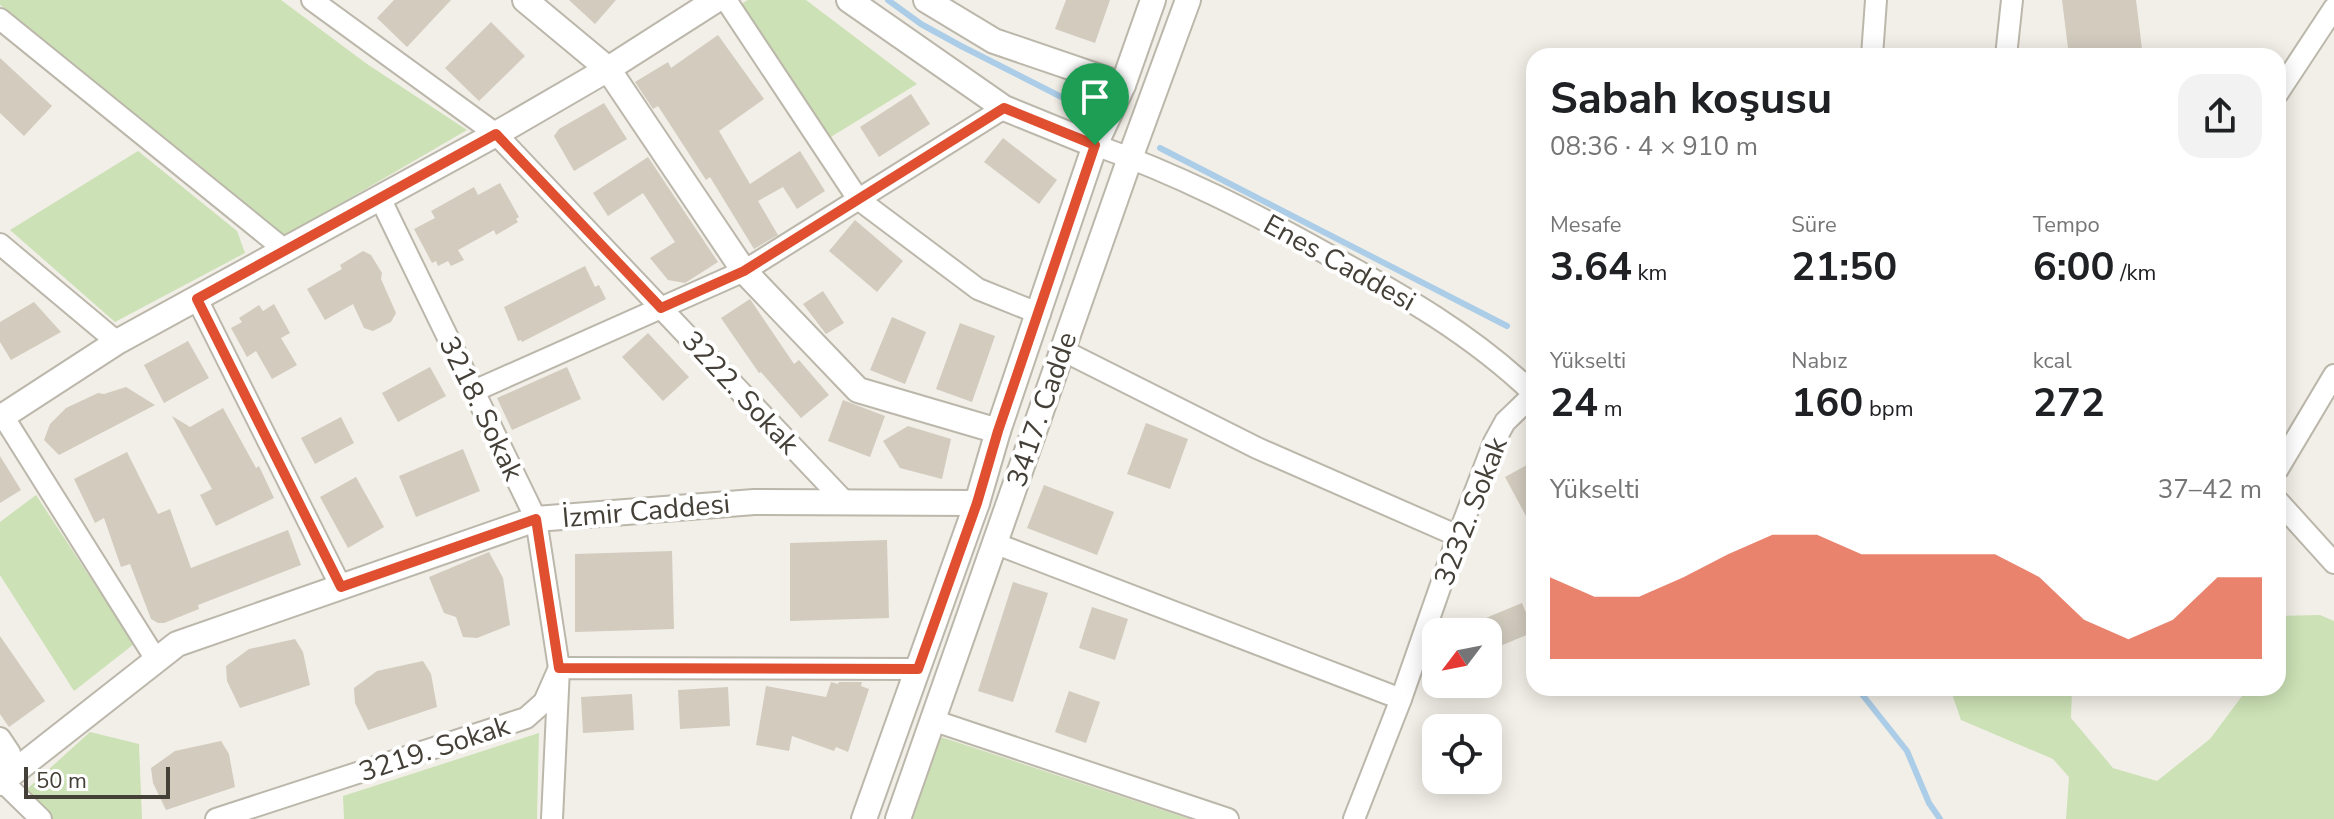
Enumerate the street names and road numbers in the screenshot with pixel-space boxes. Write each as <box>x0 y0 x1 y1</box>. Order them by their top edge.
street label: Enes Caddesi <box>1257 205 1422 320</box>
street label: 3222. Sokak <box>673 323 808 464</box>
street label: 3417. Cadde <box>998 327 1086 492</box>
street label: 3218. Sokak <box>430 330 533 488</box>
street label: 3232. Sokak <box>1425 431 1517 591</box>
street label: İzmir Caddesi <box>560 485 732 537</box>
street label: 3219. Sokak <box>354 706 515 791</box>

